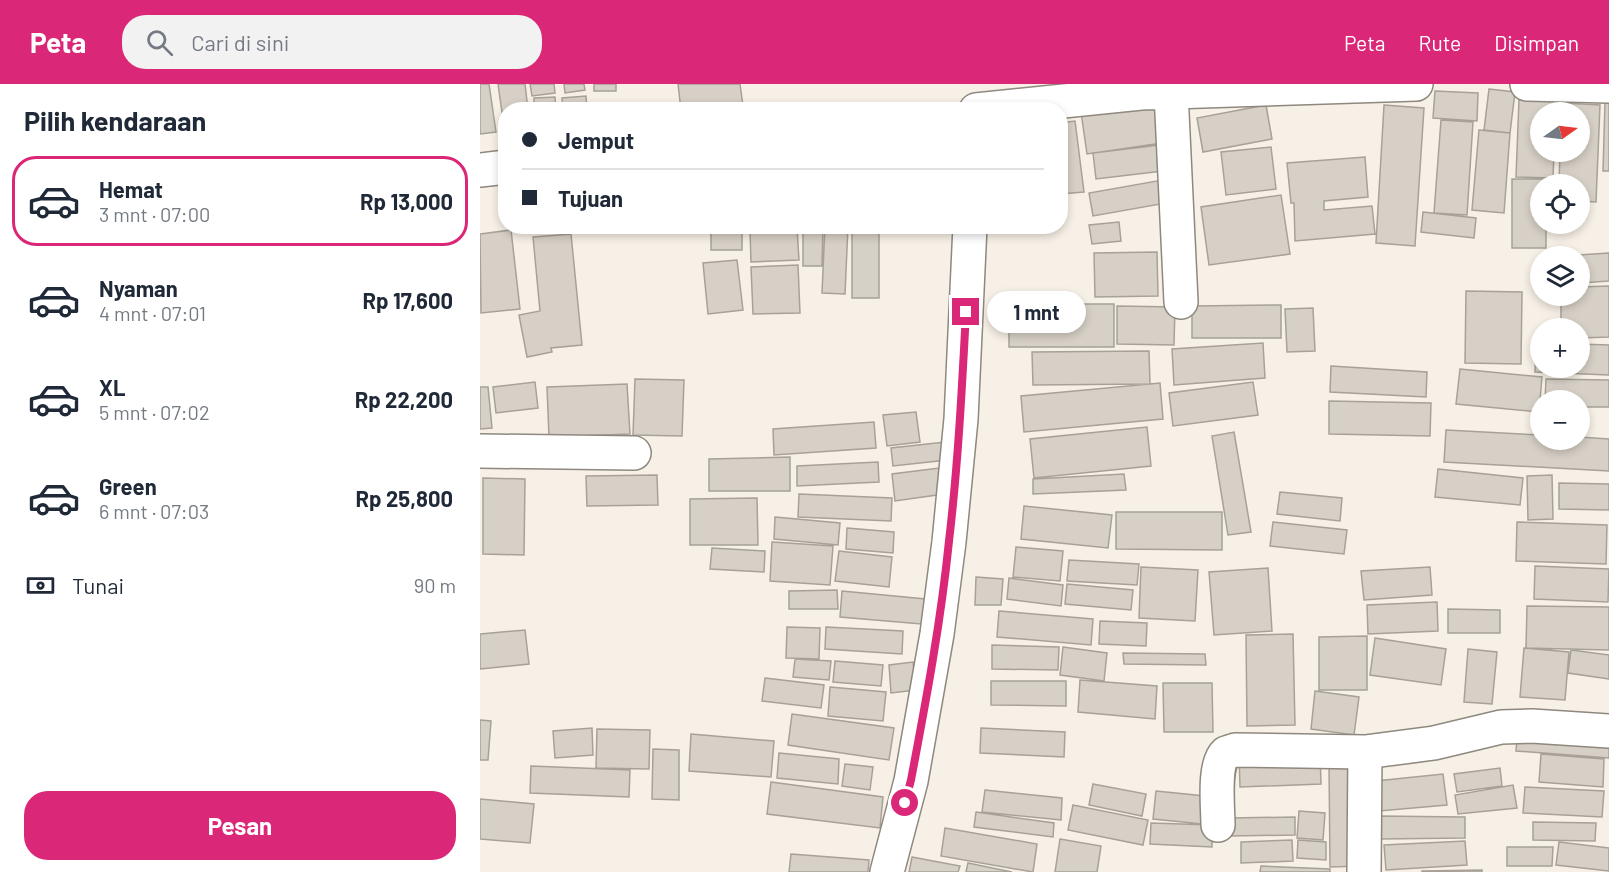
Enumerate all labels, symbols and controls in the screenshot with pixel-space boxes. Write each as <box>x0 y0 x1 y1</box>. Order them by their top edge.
search box <box>122 15 542 69</box>
text: Peta <box>30 25 86 59</box>
icon: search <box>143 26 176 59</box>
text: Cari di sini <box>191 29 289 55</box>
text: Peta <box>1344 30 1386 55</box>
text: Rute <box>1419 30 1461 55</box>
text: Disimpan <box>1494 30 1579 55</box>
north arrow <box>1530 102 1590 162</box>
map controls <box>1530 102 1590 450</box>
text: Pilih kendaraan <box>24 104 206 136</box>
text: Jemput <box>558 127 634 153</box>
icon: car <box>27 174 81 228</box>
button: locate <box>1530 174 1590 234</box>
text: Hemat <box>99 176 163 202</box>
text: Tujuan <box>558 185 623 211</box>
text: Rp 13,000 <box>360 188 453 214</box>
text: 3 mnt · 07:00 <box>99 202 210 226</box>
button: layers <box>1530 246 1590 306</box>
icon: car <box>27 273 81 327</box>
text: Nyaman <box>99 275 178 301</box>
text: Rp 17,600 <box>363 287 453 313</box>
callout: 1 mnt <box>987 291 1086 333</box>
route end <box>952 298 979 325</box>
text: 1 mnt <box>1013 300 1060 324</box>
text: 4 mnt · 07:01 <box>99 301 206 325</box>
button: + <box>1530 318 1590 378</box>
icon: car <box>27 372 81 426</box>
text: XL <box>99 374 125 400</box>
text: Rp 22,200 <box>355 386 453 412</box>
button: − <box>1530 390 1590 450</box>
text: 5 mnt · 07:02 <box>99 400 210 424</box>
icon: car <box>27 471 81 525</box>
text: Green <box>99 473 157 499</box>
text: Rp 25,800 <box>356 485 453 511</box>
text: 6 mnt · 07:03 <box>99 499 209 523</box>
icon: cash <box>24 569 57 602</box>
text: Tunai <box>72 572 124 598</box>
text: 90 m <box>414 573 456 597</box>
route start <box>891 789 918 816</box>
button: Pesan <box>24 791 456 860</box>

